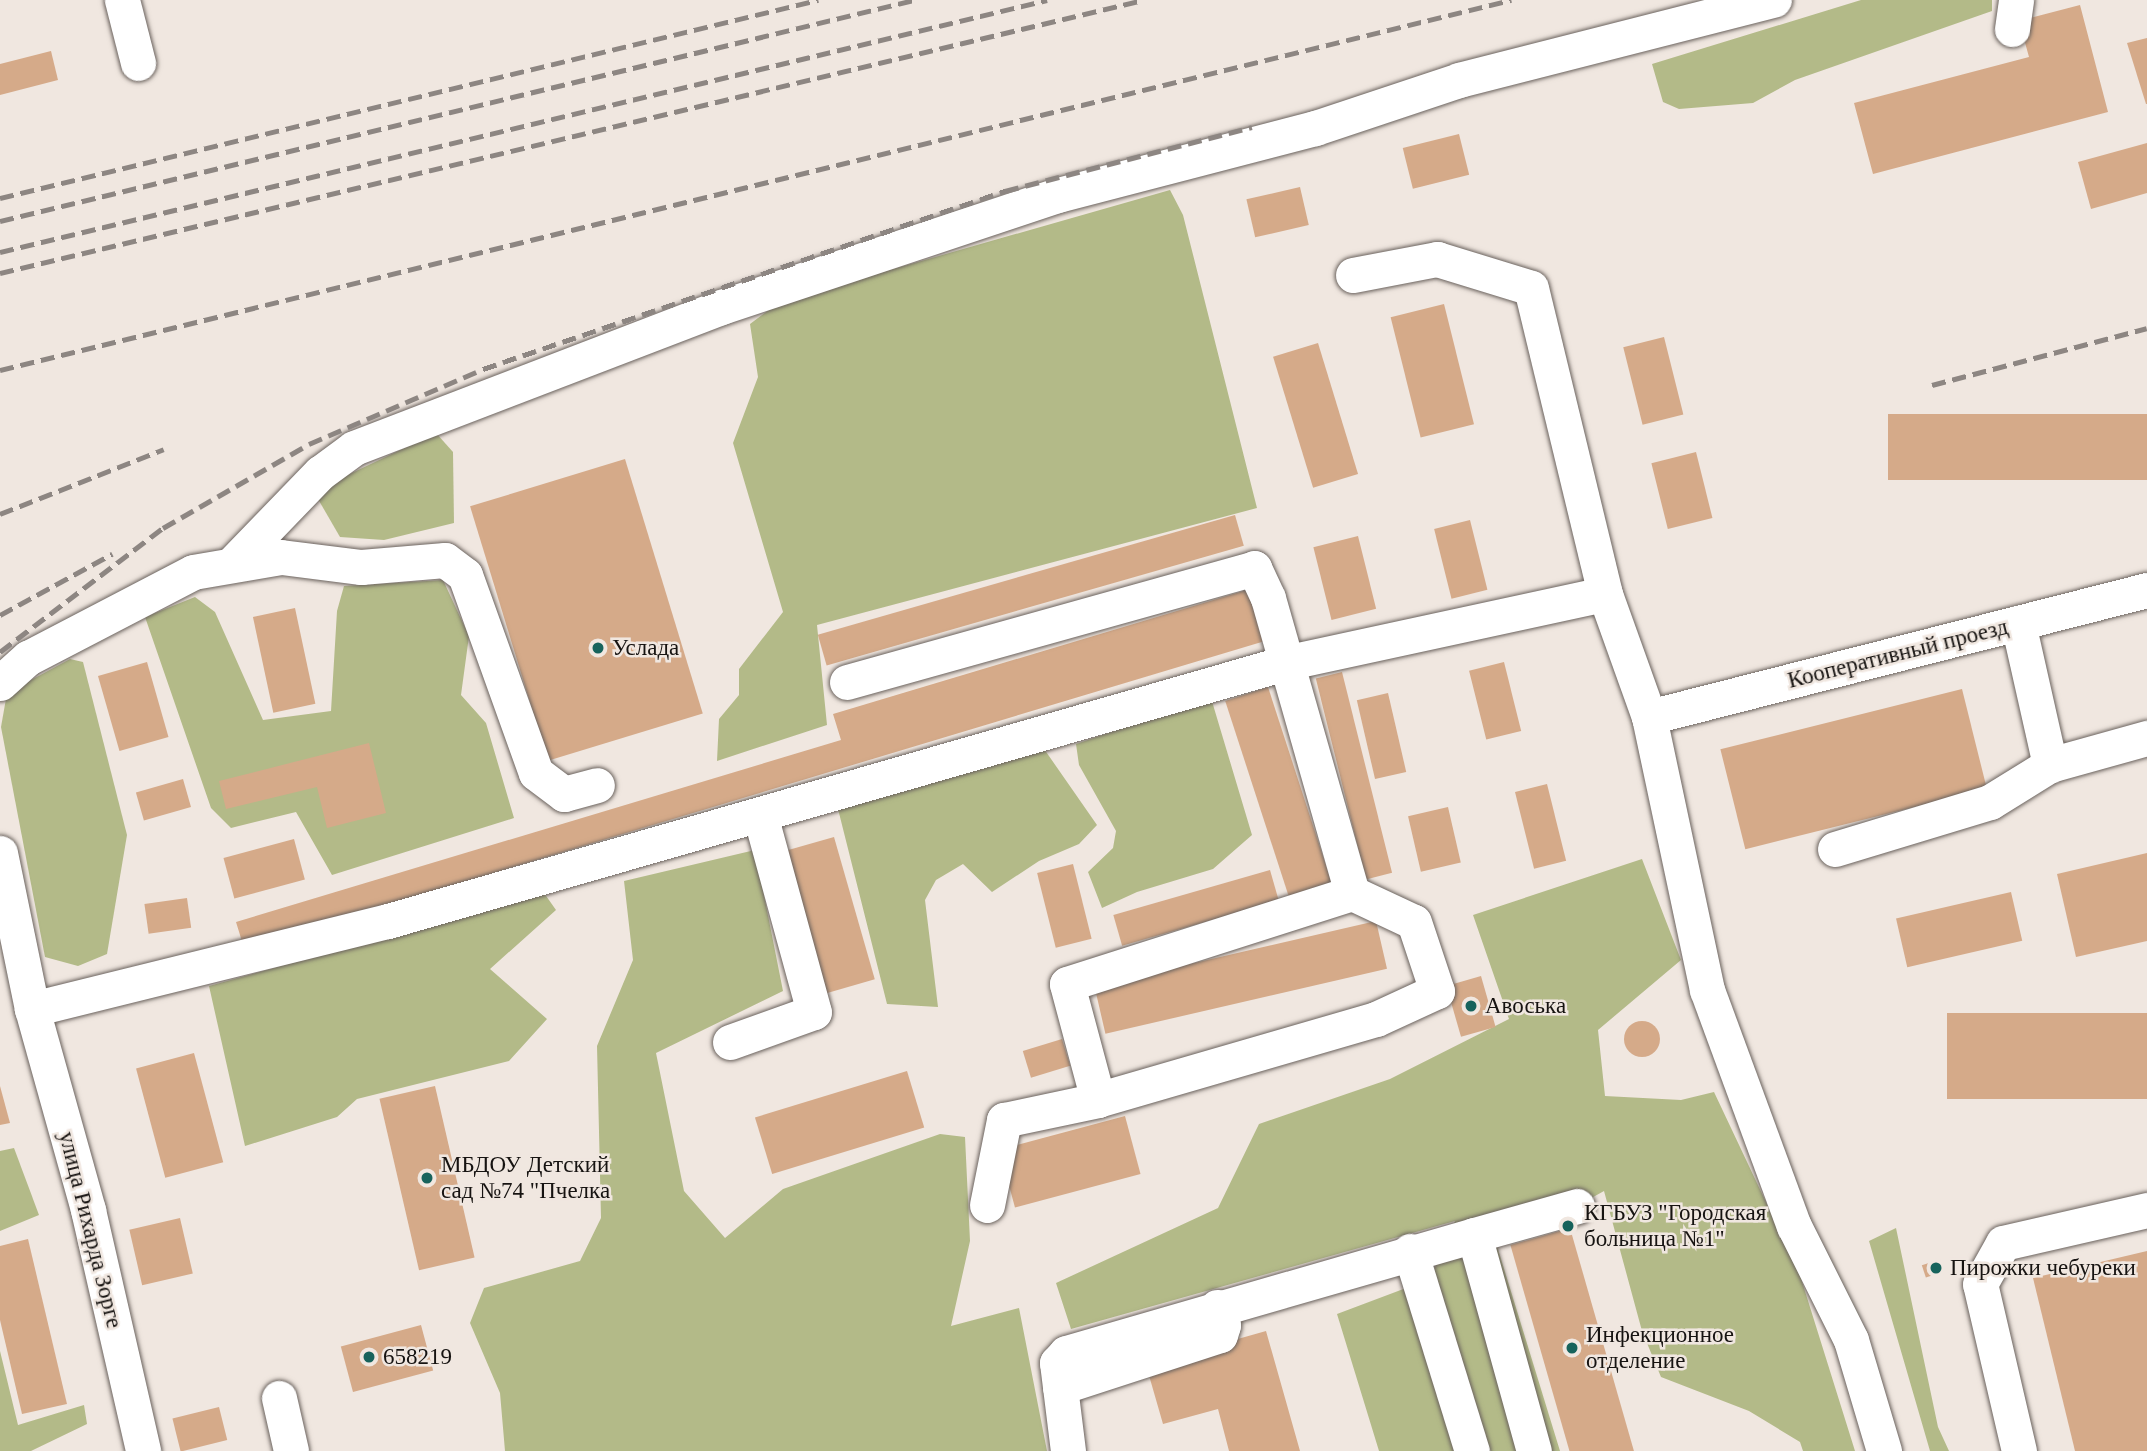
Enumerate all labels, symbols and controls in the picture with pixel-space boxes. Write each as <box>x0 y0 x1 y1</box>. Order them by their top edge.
street label: Кооперативный проезд <box>1785 613 2011 695</box>
place label: Услада <box>612 634 679 662</box>
marker: Услада <box>590 640 606 656</box>
place label: Авоська <box>1485 992 1566 1020</box>
marker: Авоська <box>1463 998 1479 1014</box>
street label: улица Рихарда Зорге <box>52 1129 128 1331</box>
place label: МБДОУ Детский сад №74 "Пчелка <box>441 1151 610 1205</box>
marker: МБДОУ Детский сад №74 "Пчелка <box>419 1170 435 1186</box>
place label: КГБУЗ "Городская больница №1" <box>1584 1199 1766 1253</box>
marker: КГБУЗ "Городская больница №1" <box>1558 1216 1578 1236</box>
place label: Пирожки чебуреки <box>1950 1254 2136 1282</box>
marker: Пирожки чебуреки <box>1928 1260 1944 1276</box>
place label: Инфекционное отделение <box>1586 1321 1734 1375</box>
marker: Инфекционное отделение <box>1564 1340 1580 1356</box>
place label: 658219 <box>383 1343 452 1371</box>
marker: 658219 <box>361 1349 377 1365</box>

